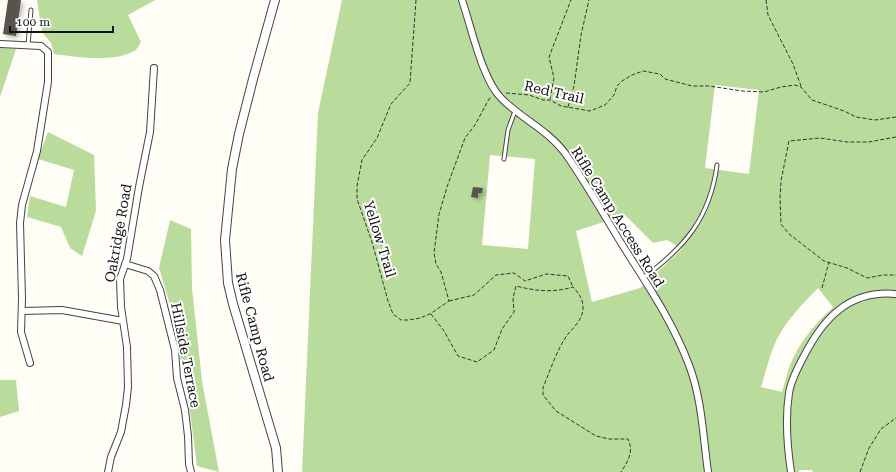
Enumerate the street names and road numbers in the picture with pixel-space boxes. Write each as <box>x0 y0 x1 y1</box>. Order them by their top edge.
street label: Red Trail <box>522 77 586 107</box>
street label: Rifle Camp Access Road <box>568 144 668 290</box>
street label: Oakridge Road <box>101 182 135 284</box>
street label: Yellow Trail <box>361 199 399 280</box>
street label: Rifle Camp Road <box>233 271 277 383</box>
street label: Hillside Terrace <box>168 301 204 409</box>

